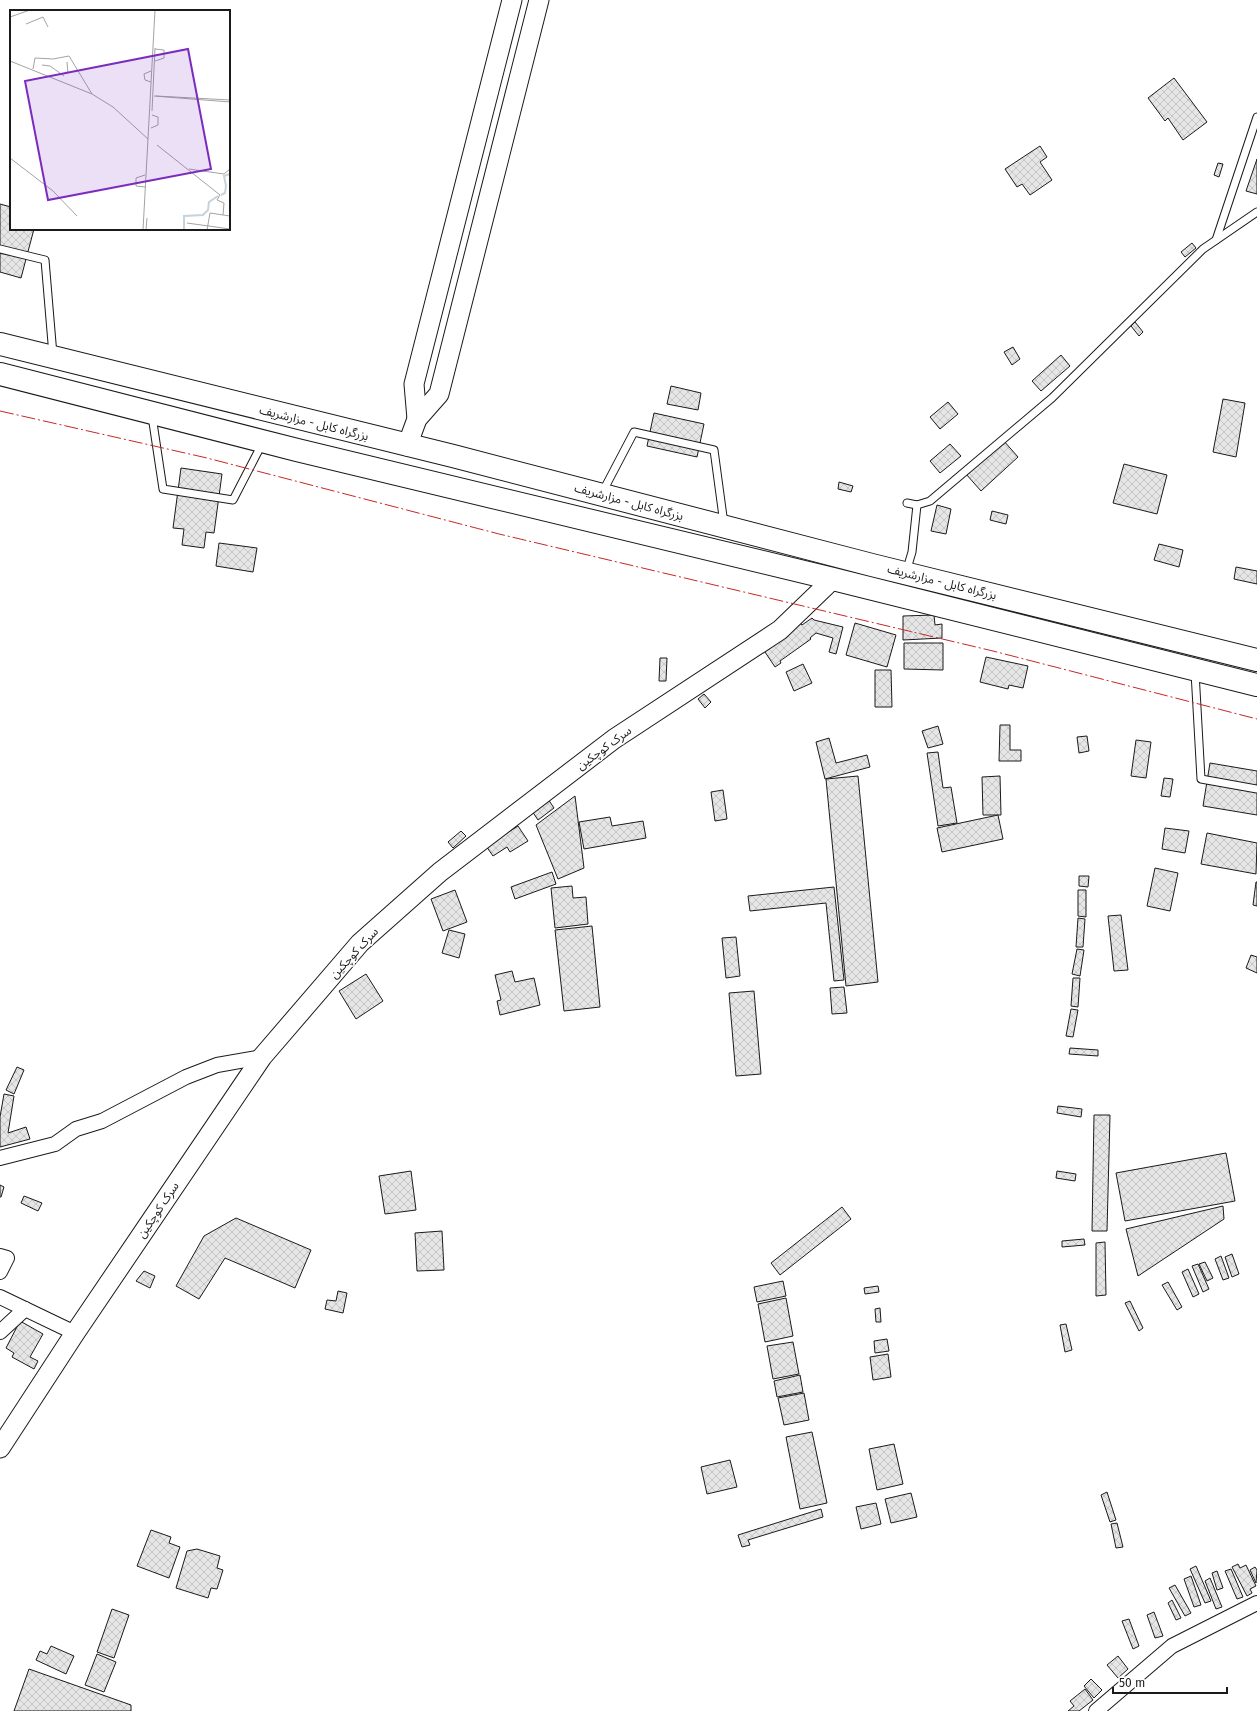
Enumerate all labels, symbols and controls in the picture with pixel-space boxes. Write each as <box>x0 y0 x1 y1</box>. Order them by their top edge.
inset map <box>10 10 230 230</box>
street label: بزرگراه کابل - مزارشریف <box>258 403 370 443</box>
street label: بزرگراه کابل - مزارشریف <box>573 481 685 523</box>
street label: بزرگراه کابل - مزارشریف <box>886 562 998 602</box>
street label: سرک کوچکین <box>574 723 635 773</box>
street label: سرک کوچکین <box>327 925 382 982</box>
street label: سرک کوچکین <box>134 1179 183 1241</box>
scale bar <box>1113 1669 1227 1695</box>
text: 50 m <box>1119 1676 1145 1690</box>

